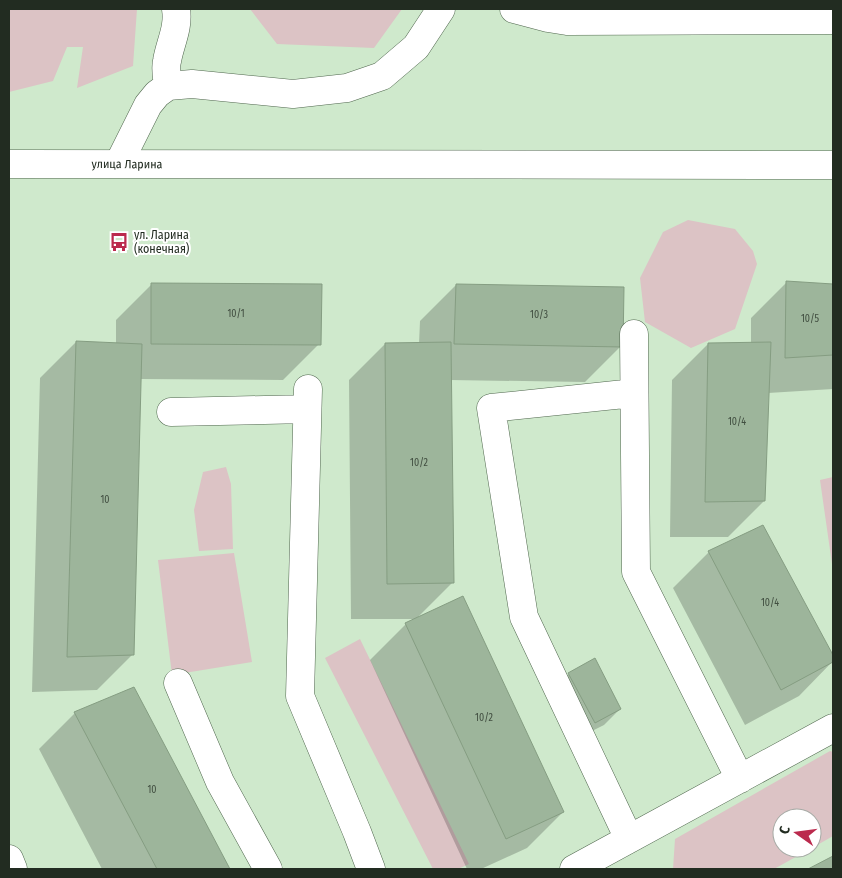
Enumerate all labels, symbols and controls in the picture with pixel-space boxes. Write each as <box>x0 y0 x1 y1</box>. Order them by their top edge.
street label: улица Ларина <box>91 157 163 171</box>
place label: ул. Ларина (конечная) <box>134 228 190 256</box>
bus stop icon: ул. Ларина (конечная) <box>108 231 130 253</box>
house number: 10/1 <box>227 308 245 320</box>
house number: 10/3 <box>530 309 548 321</box>
house number: 10/5 <box>801 313 819 325</box>
house number: 10/4 <box>728 416 746 428</box>
house number: 10/2 <box>410 457 428 469</box>
house number: 10 <box>100 494 110 506</box>
house number: 10/4 <box>761 597 779 609</box>
house number: 10/2 <box>475 712 493 724</box>
house number: 10 <box>147 784 157 796</box>
north arrow <box>772 808 822 858</box>
text: С <box>776 824 794 836</box>

